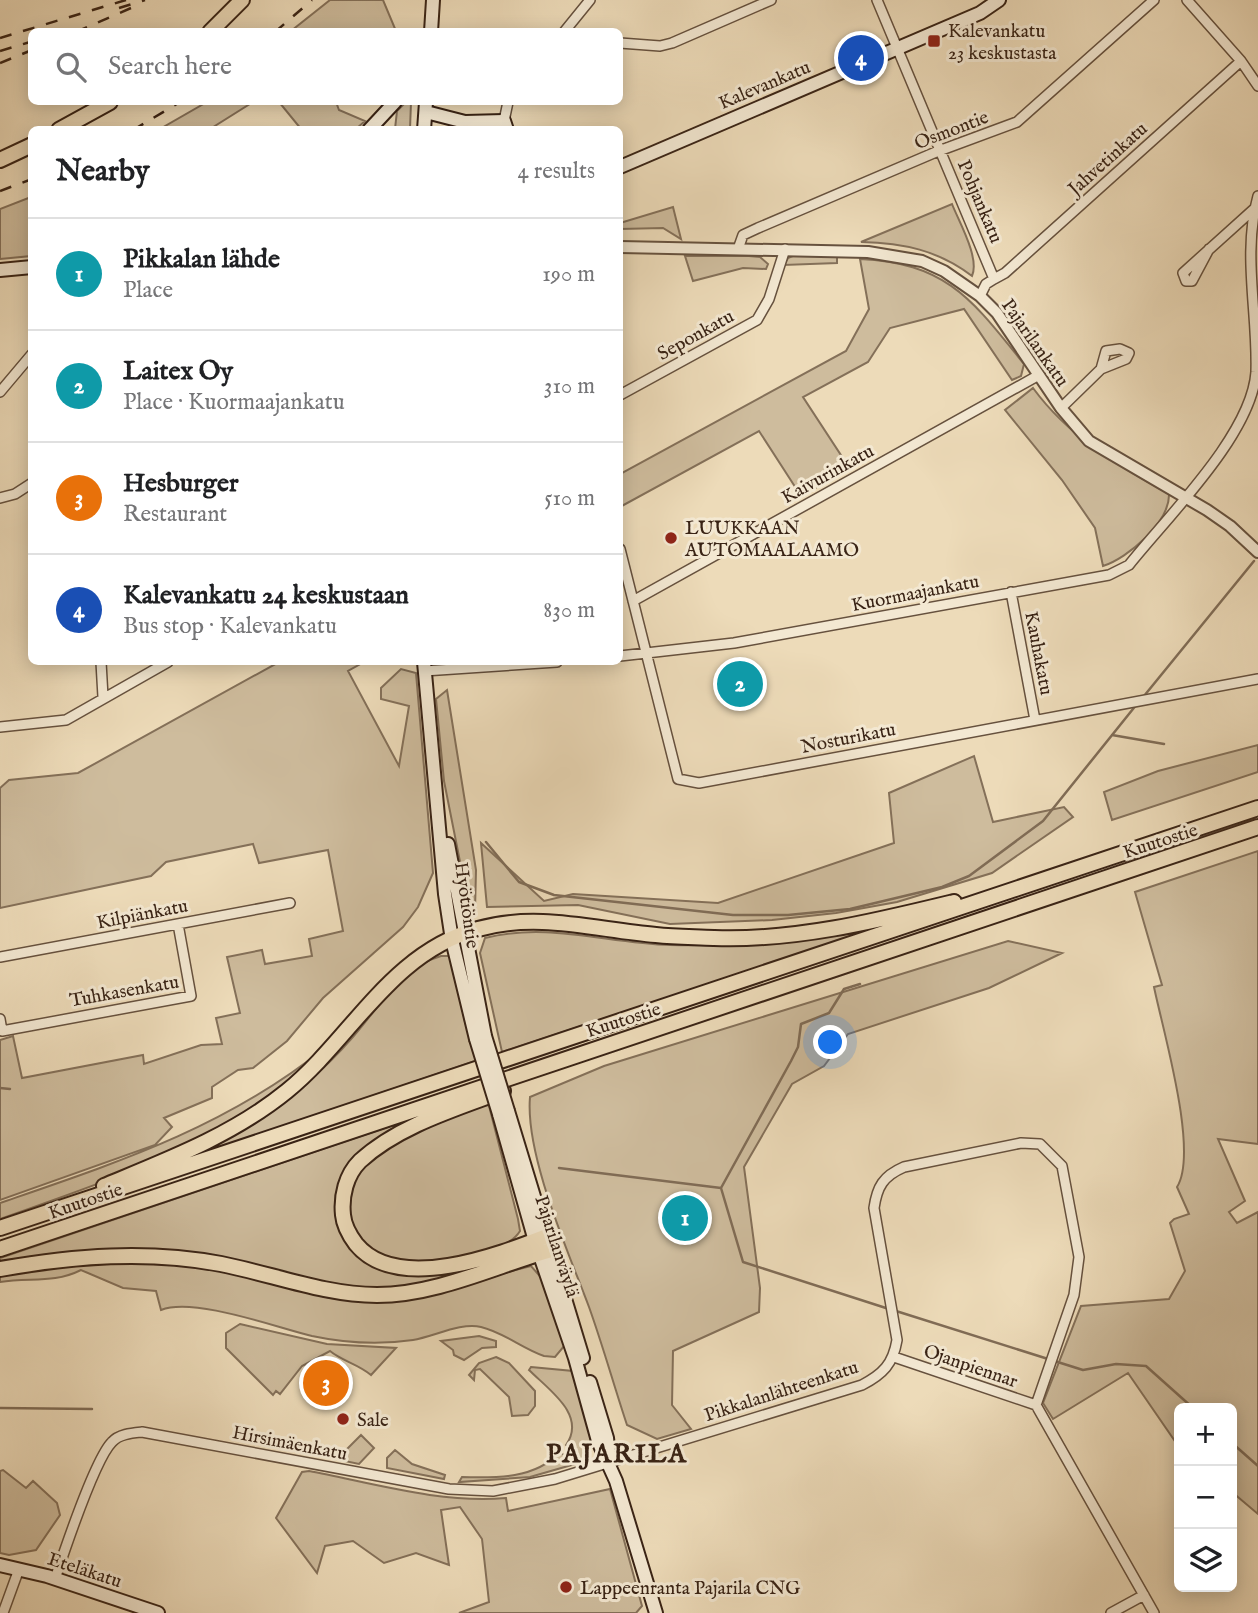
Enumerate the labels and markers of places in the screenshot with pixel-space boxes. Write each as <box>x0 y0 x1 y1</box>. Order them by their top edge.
place label: Kalevankatu 23 keskustasta <box>948 20 1057 66</box>
pin: 4 <box>838 32 884 84</box>
marker: Kalevankatu 23 keskustasta <box>926 33 942 49</box>
place label: LUUKKAAN AUTOMAALAAMO <box>684 517 859 563</box>
marker: LUUKKAAN AUTOMAALAAMO <box>663 530 679 546</box>
pin: 2 <box>717 658 763 710</box>
pin: 1 <box>662 1192 708 1244</box>
pin: 3 <box>303 1357 349 1409</box>
place label: Sale <box>357 1409 389 1433</box>
marker: Sale <box>335 1411 351 1427</box>
place label: Lappeenranta Pajarila CNG <box>580 1577 800 1601</box>
marker: Lappeenranta Pajarila CNG <box>558 1579 574 1595</box>

